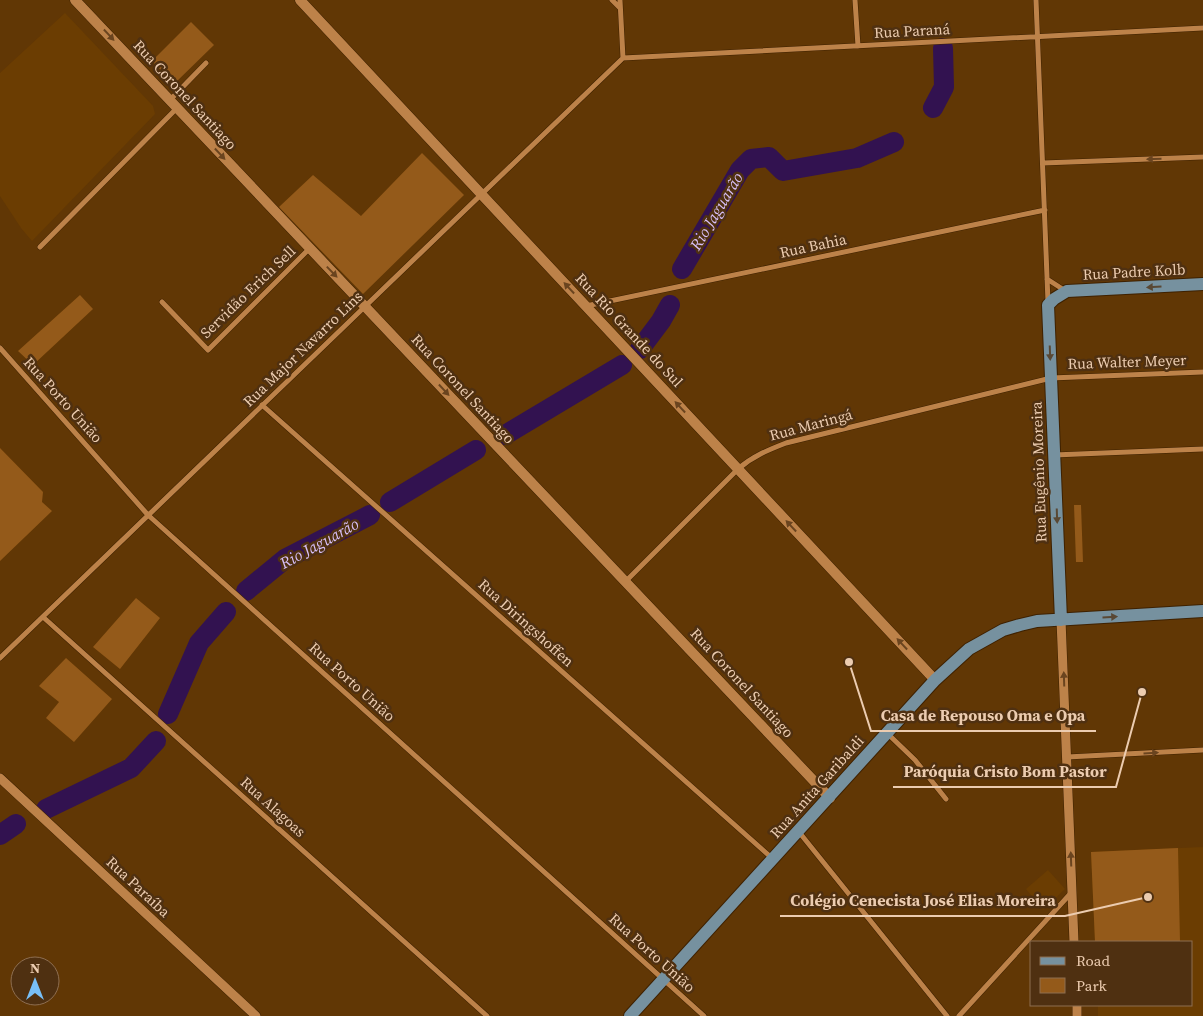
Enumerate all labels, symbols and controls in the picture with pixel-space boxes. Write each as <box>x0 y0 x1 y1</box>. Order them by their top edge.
street label: Rua Paraná <box>873 18 951 43</box>
one-way arrow <box>103 29 115 41</box>
street label: Rua Coronel Santiago <box>129 35 242 154</box>
one-way arrow <box>214 147 226 159</box>
one-way arrow <box>1146 155 1162 163</box>
water label: Rio Jaguarão <box>684 168 748 255</box>
street label: Rua Bahia <box>778 228 849 263</box>
street label: Servidão Erich Sell <box>195 240 300 343</box>
street label: Rua Padre Kolb <box>1082 258 1186 285</box>
one-way arrow <box>326 265 338 277</box>
street label: Rua Rio Grande do Sul <box>571 268 688 392</box>
one-way arrow <box>563 283 575 295</box>
one-way arrow <box>1146 283 1162 291</box>
street label: Rua Major Navarro Lins <box>238 286 367 411</box>
street label: Rua Coronel Santiago <box>407 329 520 448</box>
one-way arrow <box>1047 346 1055 362</box>
street label: Rua Walter Meyer <box>1067 349 1187 374</box>
street label: Rua Porto União <box>19 352 108 447</box>
one-way arrow <box>438 383 450 395</box>
one-way arrow <box>674 401 686 413</box>
street label: Rua Eugênio Moreira <box>1026 401 1051 543</box>
street label: Rua Maringá <box>767 403 855 446</box>
one-way arrow <box>1054 508 1062 524</box>
water label: Rio Jaguarão <box>275 512 363 574</box>
one-way arrow <box>785 520 797 532</box>
street label: Rua Diringshoffen <box>474 574 579 671</box>
one-way arrow <box>1102 613 1118 621</box>
street label: Rua Coronel Santiago <box>686 623 799 742</box>
street label: Rua Porto União <box>305 637 400 726</box>
one-way arrow <box>896 639 908 651</box>
one-way arrow <box>1059 670 1067 686</box>
callout: Casa de Repouso Oma e Opa <box>871 700 1096 731</box>
text: Casa de Repouso Oma e Opa <box>881 704 1086 726</box>
street label: Rua Anita Garibaldi <box>765 731 868 842</box>
one-way arrow <box>1143 748 1159 756</box>
callout: Paróquia Cristo Bom Pastor <box>893 756 1116 787</box>
text: Paróquia Cristo Bom Pastor <box>903 760 1107 782</box>
street label: Rua Alagoas <box>236 772 311 842</box>
one-way arrow <box>1067 850 1075 866</box>
street label: Rua Paraíba <box>102 852 175 922</box>
callout: Colégio Cenecista José Elias Moreira <box>780 885 1065 916</box>
text: Colégio Cenecista José Elias Moreira <box>790 889 1056 911</box>
street label: Rua Porto União <box>605 908 700 997</box>
legend <box>1030 941 1193 1006</box>
text: Road <box>1076 950 1110 971</box>
north arrow <box>10 956 60 1006</box>
text: N <box>30 958 40 978</box>
text: Park <box>1076 975 1108 996</box>

